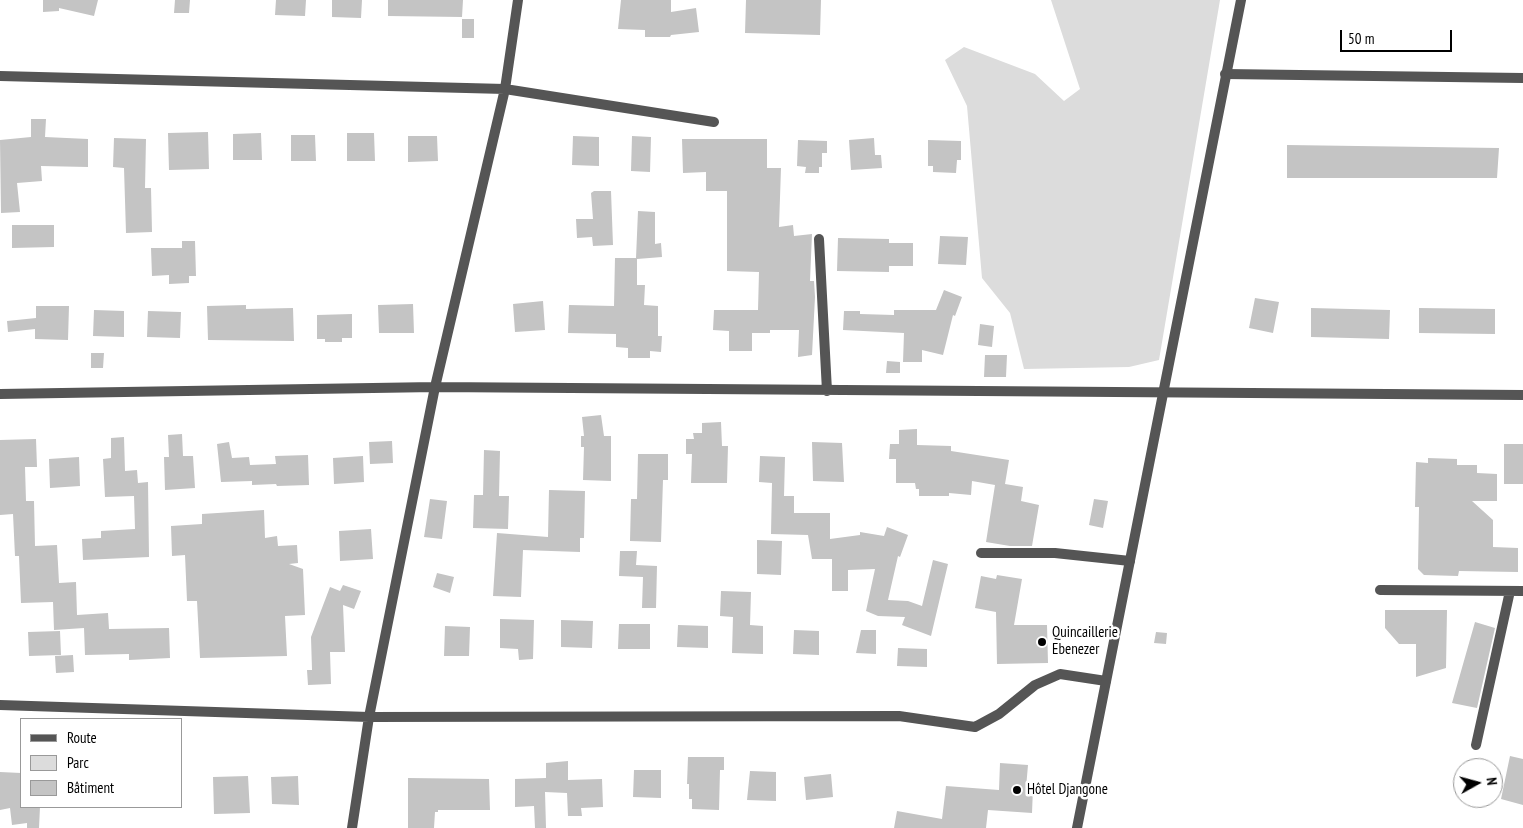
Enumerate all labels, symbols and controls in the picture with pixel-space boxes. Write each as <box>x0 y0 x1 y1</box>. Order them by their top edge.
scale bar <box>1343 20 1456 52</box>
text: 50 m <box>1348 29 1374 48</box>
place label: Quincaillerie Ebenezer <box>1052 624 1118 659</box>
marker: Quincaillerie Ebenezer <box>1036 636 1048 648</box>
legend <box>20 718 182 808</box>
text: Route <box>67 728 97 747</box>
text: Parc <box>67 753 89 772</box>
north arrow <box>1453 758 1503 808</box>
text: N <box>1483 776 1501 786</box>
text: Bâtiment <box>67 778 114 797</box>
place label: Hôtel Djangone <box>1027 781 1108 799</box>
marker: Hôtel Djangone <box>1011 784 1023 796</box>

